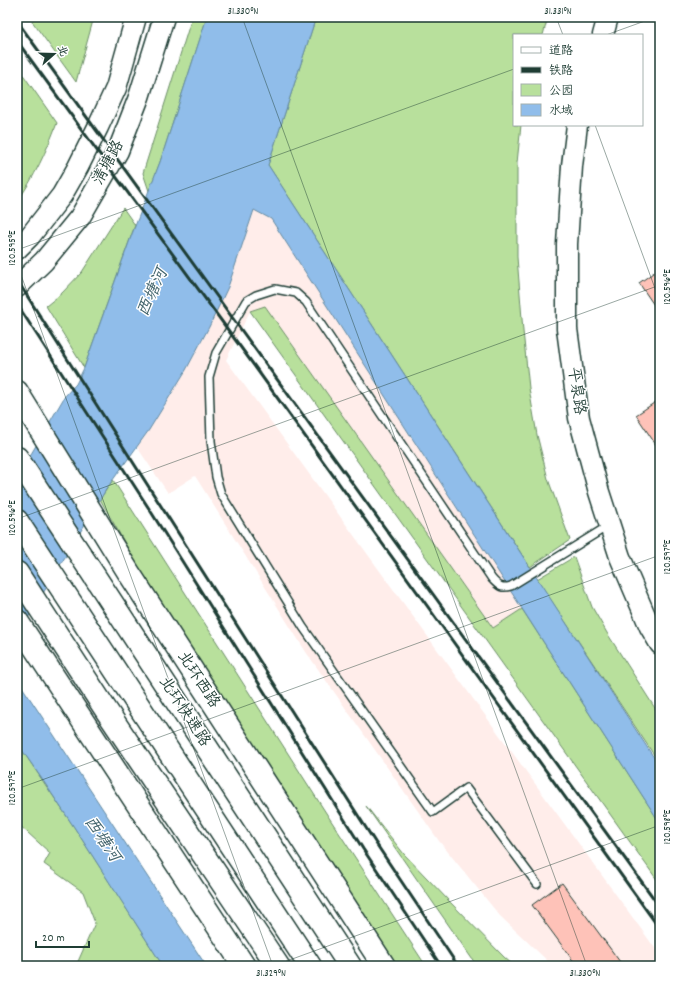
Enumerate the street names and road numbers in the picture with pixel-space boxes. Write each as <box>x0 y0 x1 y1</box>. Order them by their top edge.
street label: 清塘路 <box>88 136 130 190</box>
street label: 平泉路 <box>561 366 591 416</box>
street label: 北环西路 <box>171 647 225 713</box>
street label: 北环快速路 <box>153 672 215 752</box>

